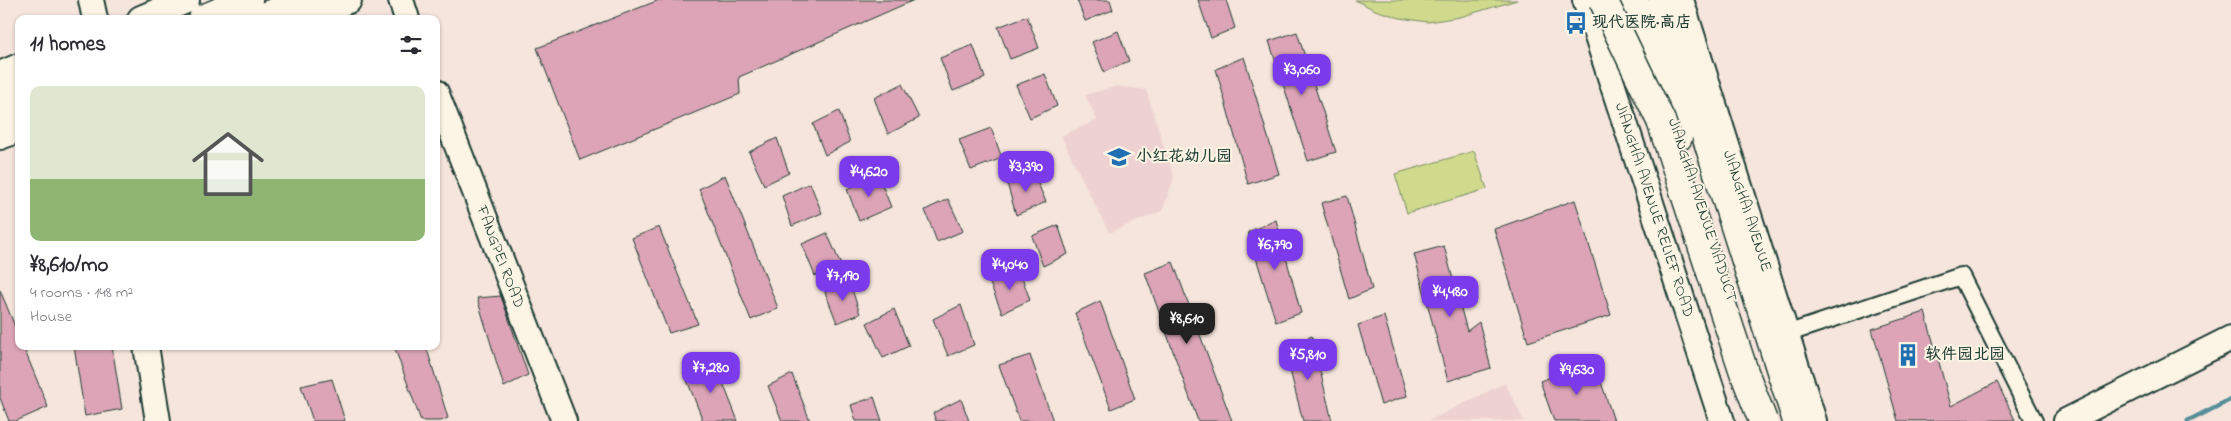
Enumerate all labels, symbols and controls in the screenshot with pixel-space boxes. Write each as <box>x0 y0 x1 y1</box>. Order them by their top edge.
bus stop icon: 现代医院·高店 <box>1563 10 1589 36</box>
place label: 现代医院·高店 <box>1592 11 1691 35</box>
text: 11 homes <box>30 30 106 60</box>
icon: filters <box>397 31 425 59</box>
pin: ¥3,060 <box>1261 54 1343 96</box>
text: ¥3,060 <box>1284 58 1320 82</box>
street label: JIANGHAI AVENUE RELIEF ROAD <box>1608 100 1700 320</box>
street label: JIANGHAI AVENUE VIADUCT <box>1661 115 1743 305</box>
icon: home <box>183 119 273 209</box>
school or university icon: 小红花幼儿园 <box>1106 144 1132 170</box>
place label: 小红花幼儿园 <box>1136 145 1232 169</box>
street label: JIANGHAI AVENUE <box>1716 147 1778 275</box>
pin: ¥3,390 <box>985 150 1067 193</box>
text: ¥3,390 <box>1009 155 1043 179</box>
pin: ¥4,620 <box>828 156 910 198</box>
text: ¥4,620 <box>850 160 888 184</box>
street label: FANGPEI ROAD <box>469 201 531 312</box>
pin: ¥6,790 <box>1234 228 1316 271</box>
text: ¥6,790 <box>1258 233 1292 257</box>
pin: ¥4,040 <box>969 248 1051 291</box>
text: ¥8,610/mo <box>30 251 108 281</box>
text: ¥4,040 <box>992 253 1028 277</box>
pin: ¥7,190 <box>802 260 884 302</box>
text: ¥7,190 <box>827 264 859 288</box>
pin: ¥4,480 <box>1409 276 1491 318</box>
text: ¥4,480 <box>1432 280 1468 304</box>
text: 4 rooms · 148 m² <box>30 281 133 305</box>
pin: ¥8,610 <box>1146 302 1228 345</box>
text: House <box>30 305 72 329</box>
text: ¥8,610 <box>1170 307 1204 331</box>
pin: ¥5,810 <box>1267 338 1349 381</box>
building icon: 软件园北园 <box>1895 342 1921 368</box>
text: ¥5,810 <box>1290 343 1326 367</box>
place label: 软件园北园 <box>1925 343 2005 367</box>
pin: ¥7,280 <box>670 352 752 394</box>
pin: ¥9,630 <box>1536 354 1618 396</box>
text: ¥7,280 <box>693 356 729 380</box>
text: ¥9,630 <box>1560 358 1594 382</box>

